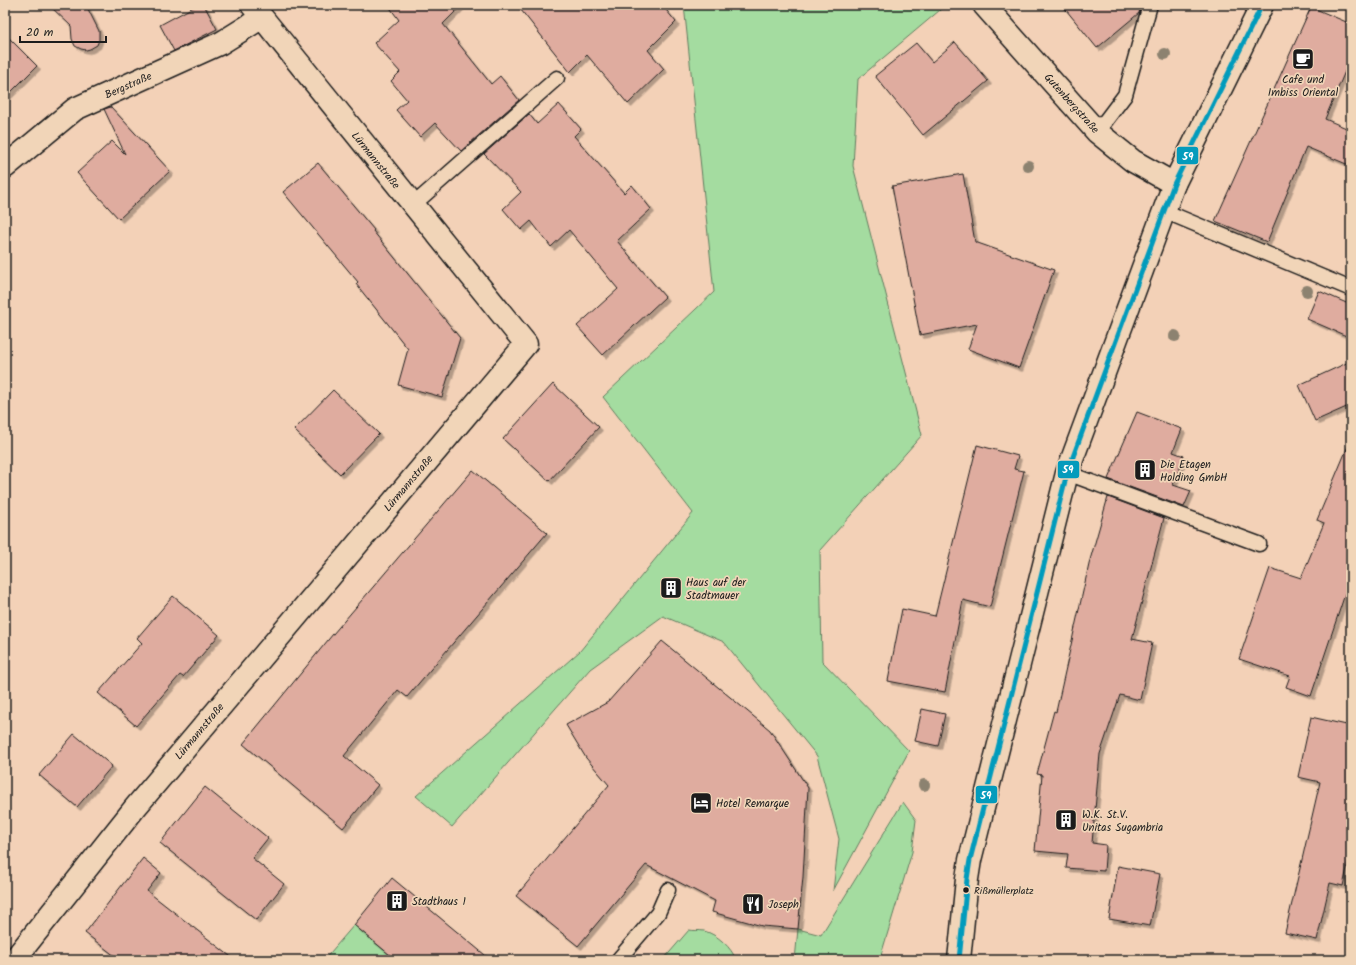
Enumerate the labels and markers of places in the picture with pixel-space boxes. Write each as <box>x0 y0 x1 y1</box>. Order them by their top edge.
cafe icon: Cafe und Imbiss Oriental <box>1290 46 1316 72</box>
place label: Cafe und Imbiss Oriental <box>1268 71 1338 102</box>
place label: Die Etagen Holding GmbH <box>1160 456 1227 487</box>
building icon: Die Etagen Holding GmbH <box>1132 457 1158 483</box>
place label: Haus auf der Stadtmauer <box>686 574 747 605</box>
building icon: Haus auf der Stadtmauer <box>658 575 684 601</box>
hotel icon: Hotel Remarque <box>688 790 714 816</box>
place label: Hotel Remarque <box>716 795 789 813</box>
place label: W.K. St.V. Unitas Sugambria <box>1082 806 1163 837</box>
building icon: W.K. St.V. Unitas Sugambria <box>1053 807 1079 833</box>
place label: Rißmüllerplatz <box>974 883 1034 899</box>
marker: Rißmüllerplatz <box>961 885 971 895</box>
building icon: Stadthaus 1 <box>384 888 410 914</box>
restaurant icon: Joseph <box>740 891 766 917</box>
place label: Stadthaus 1 <box>412 893 466 911</box>
place label: Joseph <box>768 896 799 914</box>

